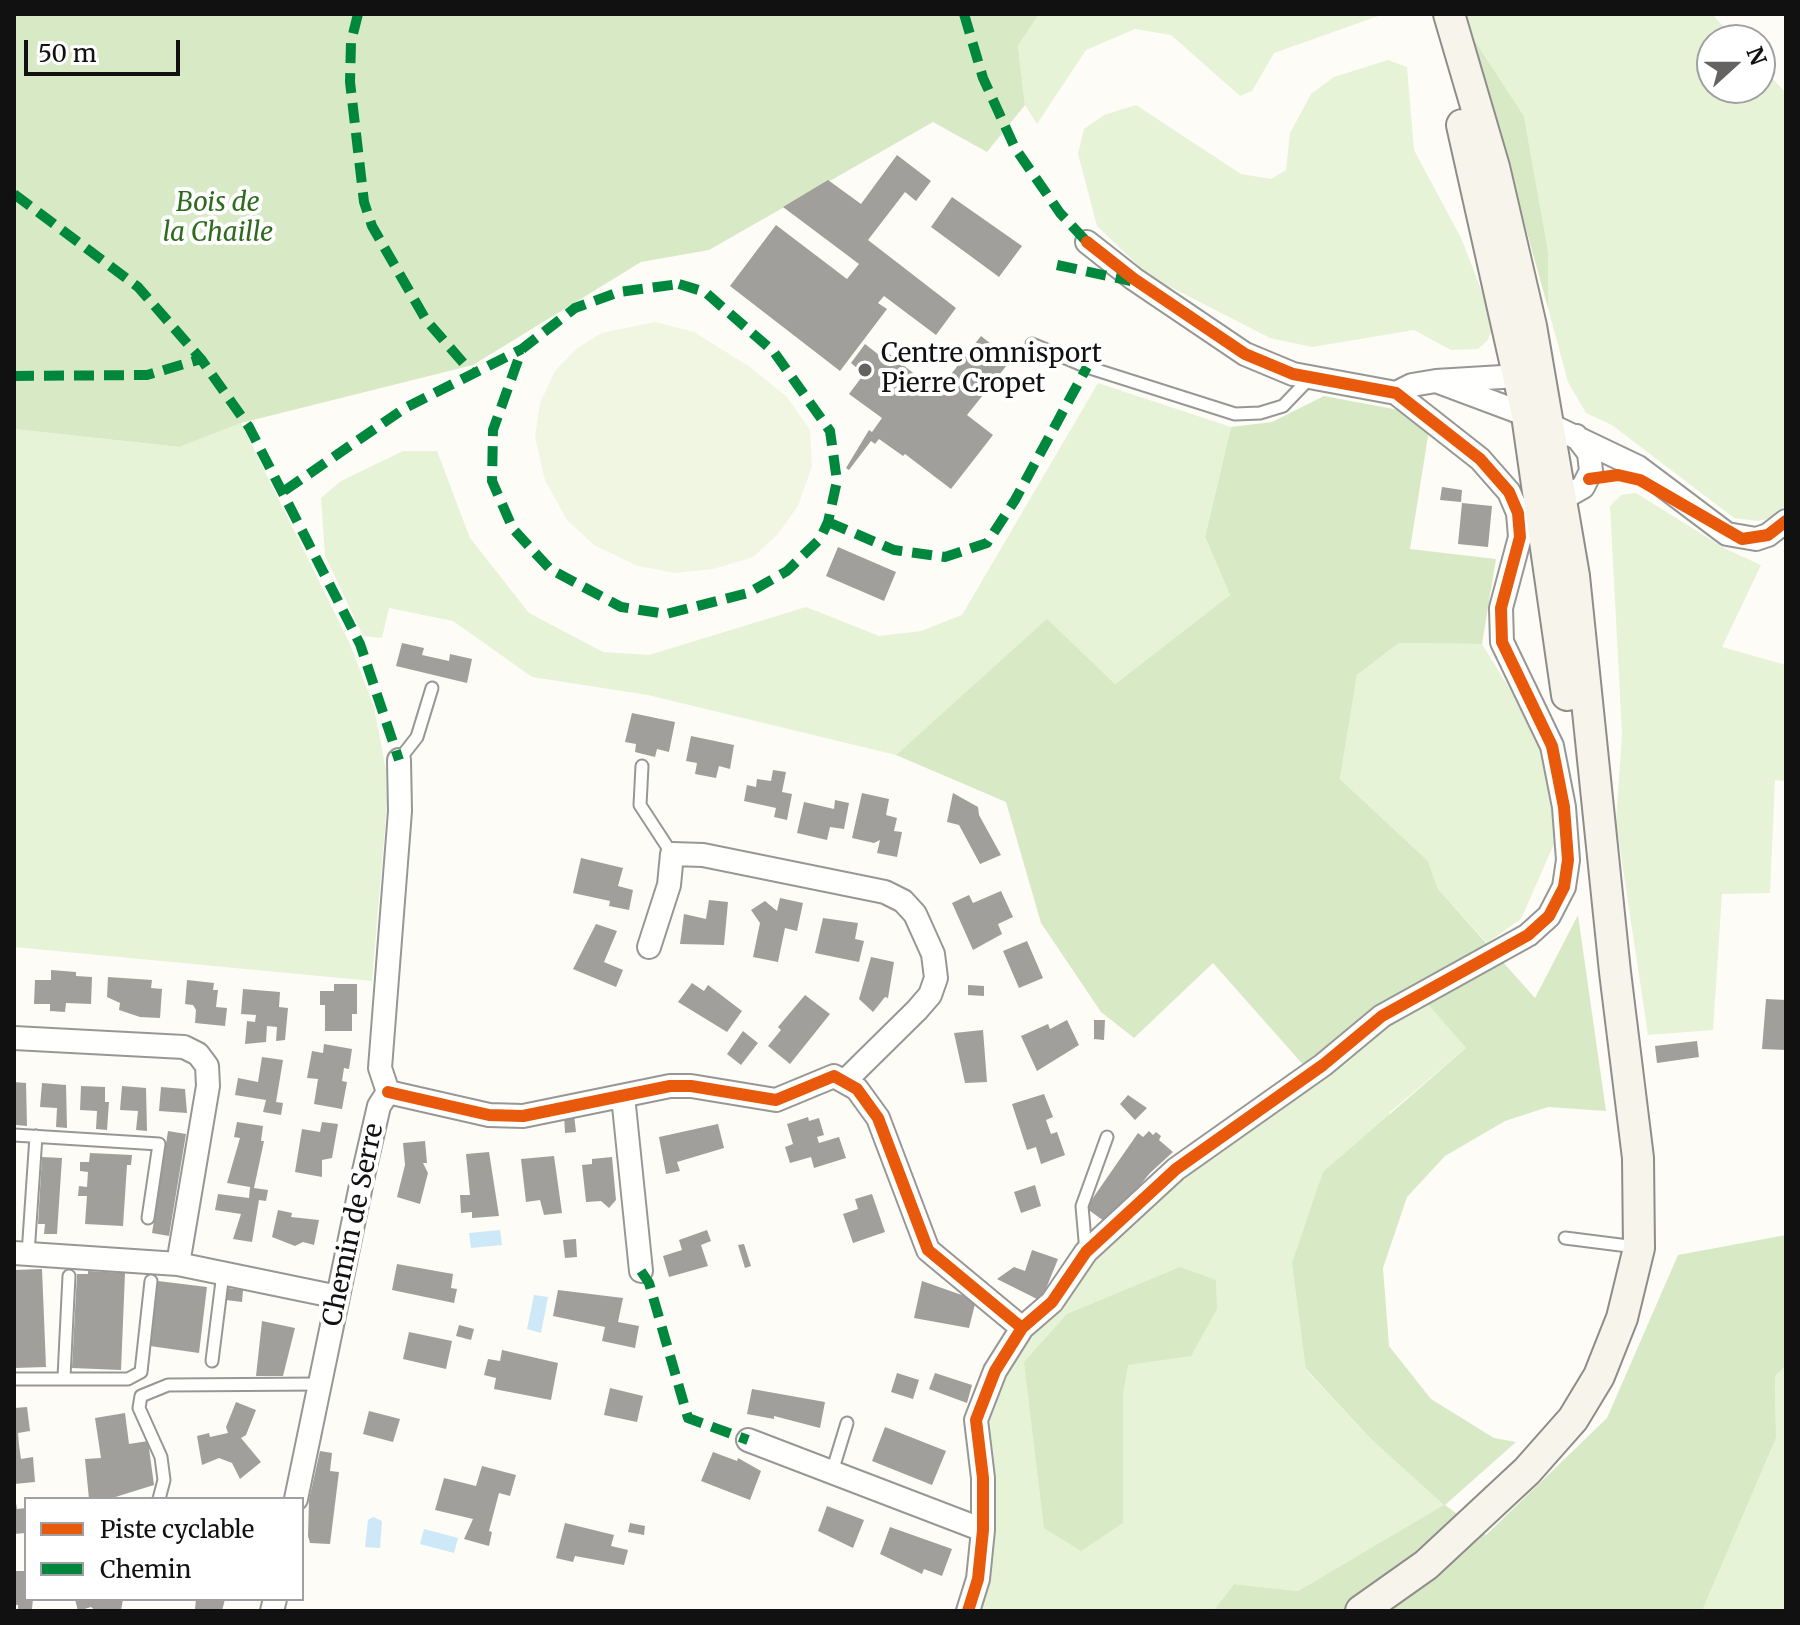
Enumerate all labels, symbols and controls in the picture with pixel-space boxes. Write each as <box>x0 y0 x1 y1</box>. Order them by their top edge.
scale bar <box>28 24 184 74</box>
north arrow <box>1696 24 1776 104</box>
text: 50 m <box>38 38 97 69</box>
text: N <box>1740 43 1773 69</box>
park label: Bois de la Chaille <box>163 188 273 250</box>
place label: Centre omnisport Pierre Cropet <box>881 339 1102 400</box>
marker: Centre omnisport Pierre Cropet <box>856 361 874 379</box>
street label: Chemin de Serre <box>317 1121 391 1329</box>
legend <box>24 1497 304 1601</box>
text: Piste cyclable <box>100 1514 254 1545</box>
text: Chemin <box>100 1554 191 1585</box>

